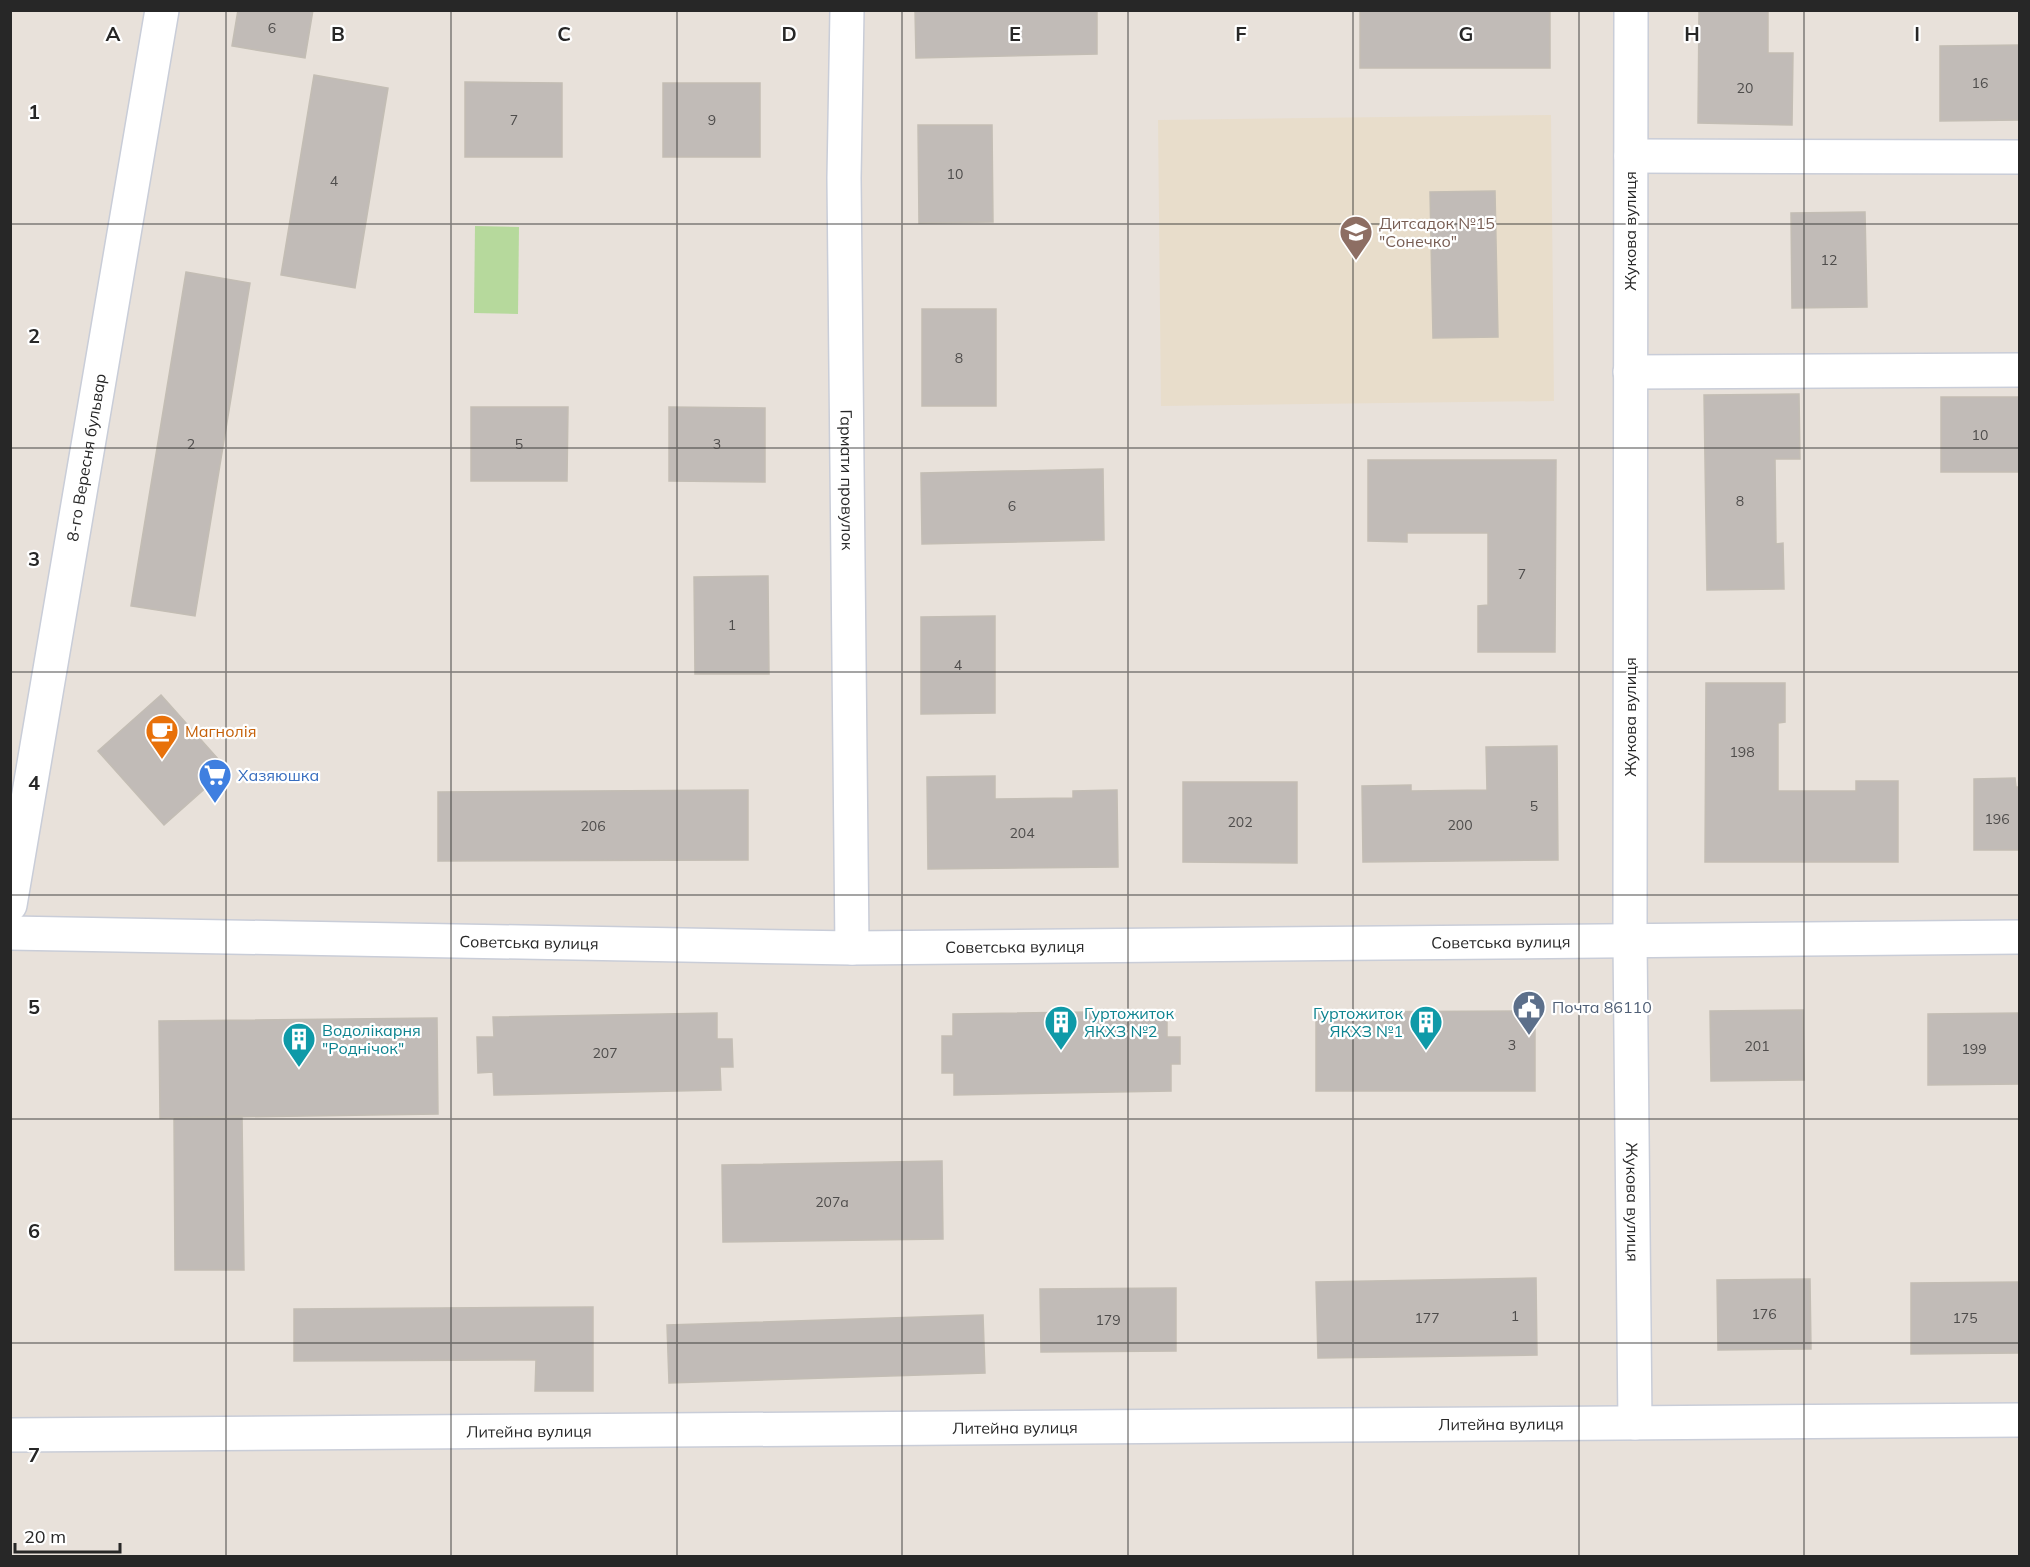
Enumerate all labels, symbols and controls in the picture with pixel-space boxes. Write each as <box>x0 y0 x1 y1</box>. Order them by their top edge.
house number: 6 <box>268 19 276 37</box>
text: A <box>106 21 121 46</box>
text: B <box>331 21 345 46</box>
text: C <box>557 21 571 46</box>
text: D <box>781 21 797 46</box>
text: E <box>1009 21 1021 46</box>
text: F <box>1235 21 1247 46</box>
text: G <box>1459 21 1473 46</box>
text: H <box>1684 21 1700 46</box>
text: I <box>1914 21 1920 46</box>
house number: 16 <box>1972 74 1988 92</box>
house number: 20 <box>1737 79 1753 97</box>
text: 1 <box>28 99 40 124</box>
house number: 7 <box>510 111 518 129</box>
house number: 9 <box>708 111 716 129</box>
house number: 10 <box>947 165 963 183</box>
street label: Жукова вулиця <box>1620 171 1640 291</box>
house number: 4 <box>330 172 339 190</box>
place label: Дитсадок №15 "Сонечко" <box>1379 213 1495 251</box>
school or university icon: Дитсадок №15 "Сонечко" <box>1338 214 1374 261</box>
house number: 12 <box>1821 251 1837 269</box>
text: 2 <box>28 323 40 348</box>
house number: 8 <box>955 349 963 367</box>
street label: 8-го Вересня бульвар <box>62 372 110 543</box>
street label: Гармати провулок <box>836 409 858 551</box>
house number: 10 <box>1972 426 1988 444</box>
house number: 2 <box>187 435 195 453</box>
house number: 5 <box>515 435 523 453</box>
house number: 3 <box>713 435 721 453</box>
house number: 8 <box>1736 492 1744 510</box>
house number: 6 <box>1008 497 1016 515</box>
text: 3 <box>28 546 40 571</box>
house number: 7 <box>1518 565 1526 583</box>
house number: 1 <box>728 616 736 634</box>
house number: 4 <box>954 656 963 674</box>
street label: Жукова вулиця <box>1620 657 1640 777</box>
cafe icon: Магнолія <box>144 713 180 760</box>
place label: Магнолія <box>185 721 256 741</box>
house number: 198 <box>1729 743 1755 761</box>
supermarket icon: Хазяюшка <box>197 757 233 804</box>
place label: Хазяюшка <box>238 765 319 785</box>
text: 4 <box>28 770 40 795</box>
house number: 5 <box>1530 797 1538 815</box>
house number: 196 <box>1984 810 2010 828</box>
house number: 202 <box>1227 813 1253 831</box>
house number: 200 <box>1447 816 1473 834</box>
house number: 206 <box>580 817 606 835</box>
house number: 204 <box>1009 824 1035 842</box>
street label: Советська вулиця <box>459 931 599 953</box>
street label: Советська вулиця <box>1431 931 1571 953</box>
street label: Советська вулиця <box>945 936 1085 957</box>
public building icon: Почта 86110 <box>1511 989 1547 1036</box>
text: 5 <box>28 994 40 1019</box>
place label: Почта 86110 <box>1552 997 1652 1017</box>
place label: Гуртожиток ЯКХЗ №2 <box>1084 1003 1174 1041</box>
place label: Гуртожиток ЯКХЗ №1 <box>1313 1003 1403 1041</box>
building icon: Гуртожиток ЯКХЗ №2 <box>1043 1004 1079 1051</box>
building icon: Гуртожиток ЯКХЗ №1 <box>1408 1004 1444 1051</box>
place label: Водолікарня "Роднічок" <box>322 1020 421 1058</box>
building icon: Водолікарня "Роднічок" <box>281 1021 317 1068</box>
house number: 3 <box>1508 1036 1516 1054</box>
house number: 201 <box>1744 1037 1770 1055</box>
house number: 199 <box>1961 1040 1987 1058</box>
house number: 207 <box>592 1044 618 1062</box>
street label: Жукова вулиця <box>1622 1142 1643 1262</box>
house number: 207а <box>815 1193 849 1211</box>
text: 6 <box>28 1218 40 1243</box>
house number: 176 <box>1751 1305 1777 1323</box>
house number: 1 <box>1511 1307 1519 1325</box>
house number: 177 <box>1414 1309 1440 1327</box>
house number: 175 <box>1952 1309 1978 1327</box>
house number: 179 <box>1095 1311 1121 1329</box>
street label: Литейна вулиця <box>1438 1413 1564 1434</box>
street label: Литейна вулиця <box>952 1417 1078 1438</box>
street label: Литейна вулиця <box>466 1421 592 1442</box>
text: 7 <box>28 1442 40 1467</box>
scale bar <box>15 1516 120 1554</box>
text: 20 m <box>24 1525 66 1548</box>

